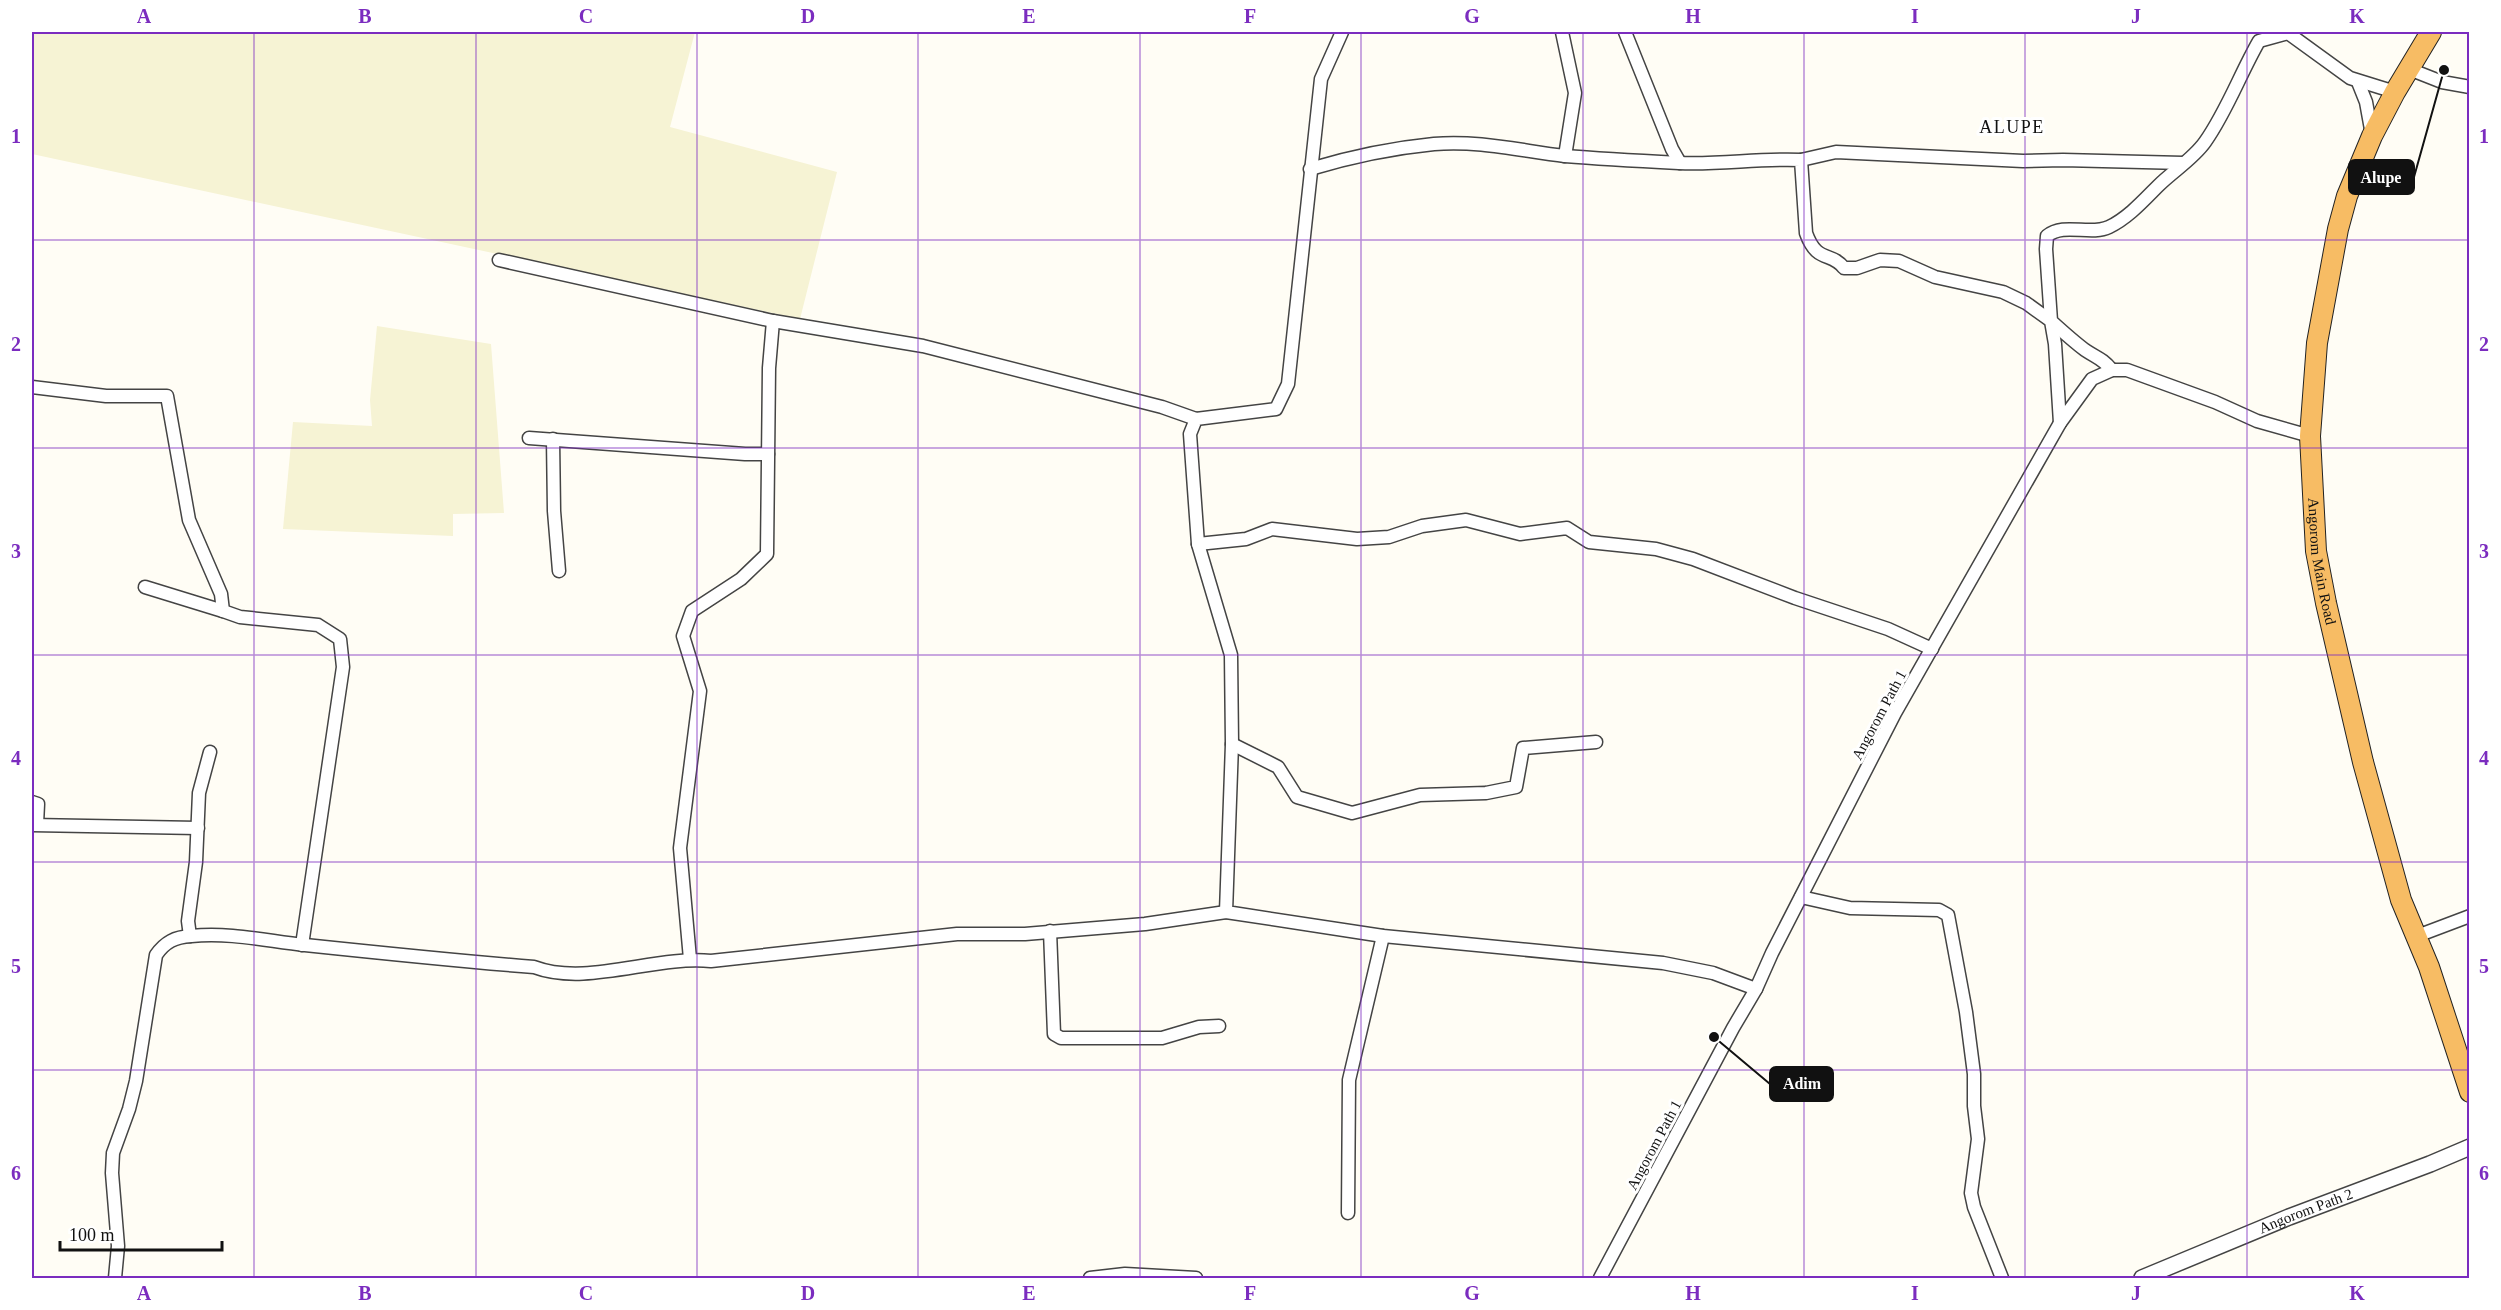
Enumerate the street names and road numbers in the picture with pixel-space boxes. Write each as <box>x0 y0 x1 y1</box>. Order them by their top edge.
street label: Angorom Main Road <box>2305 497 2339 627</box>
street label: Angorom Path 1 <box>1849 667 1909 763</box>
street label: Angorom Path 1 <box>1624 1097 1684 1193</box>
street label: Angorom Path 2 <box>2257 1186 2355 1237</box>

